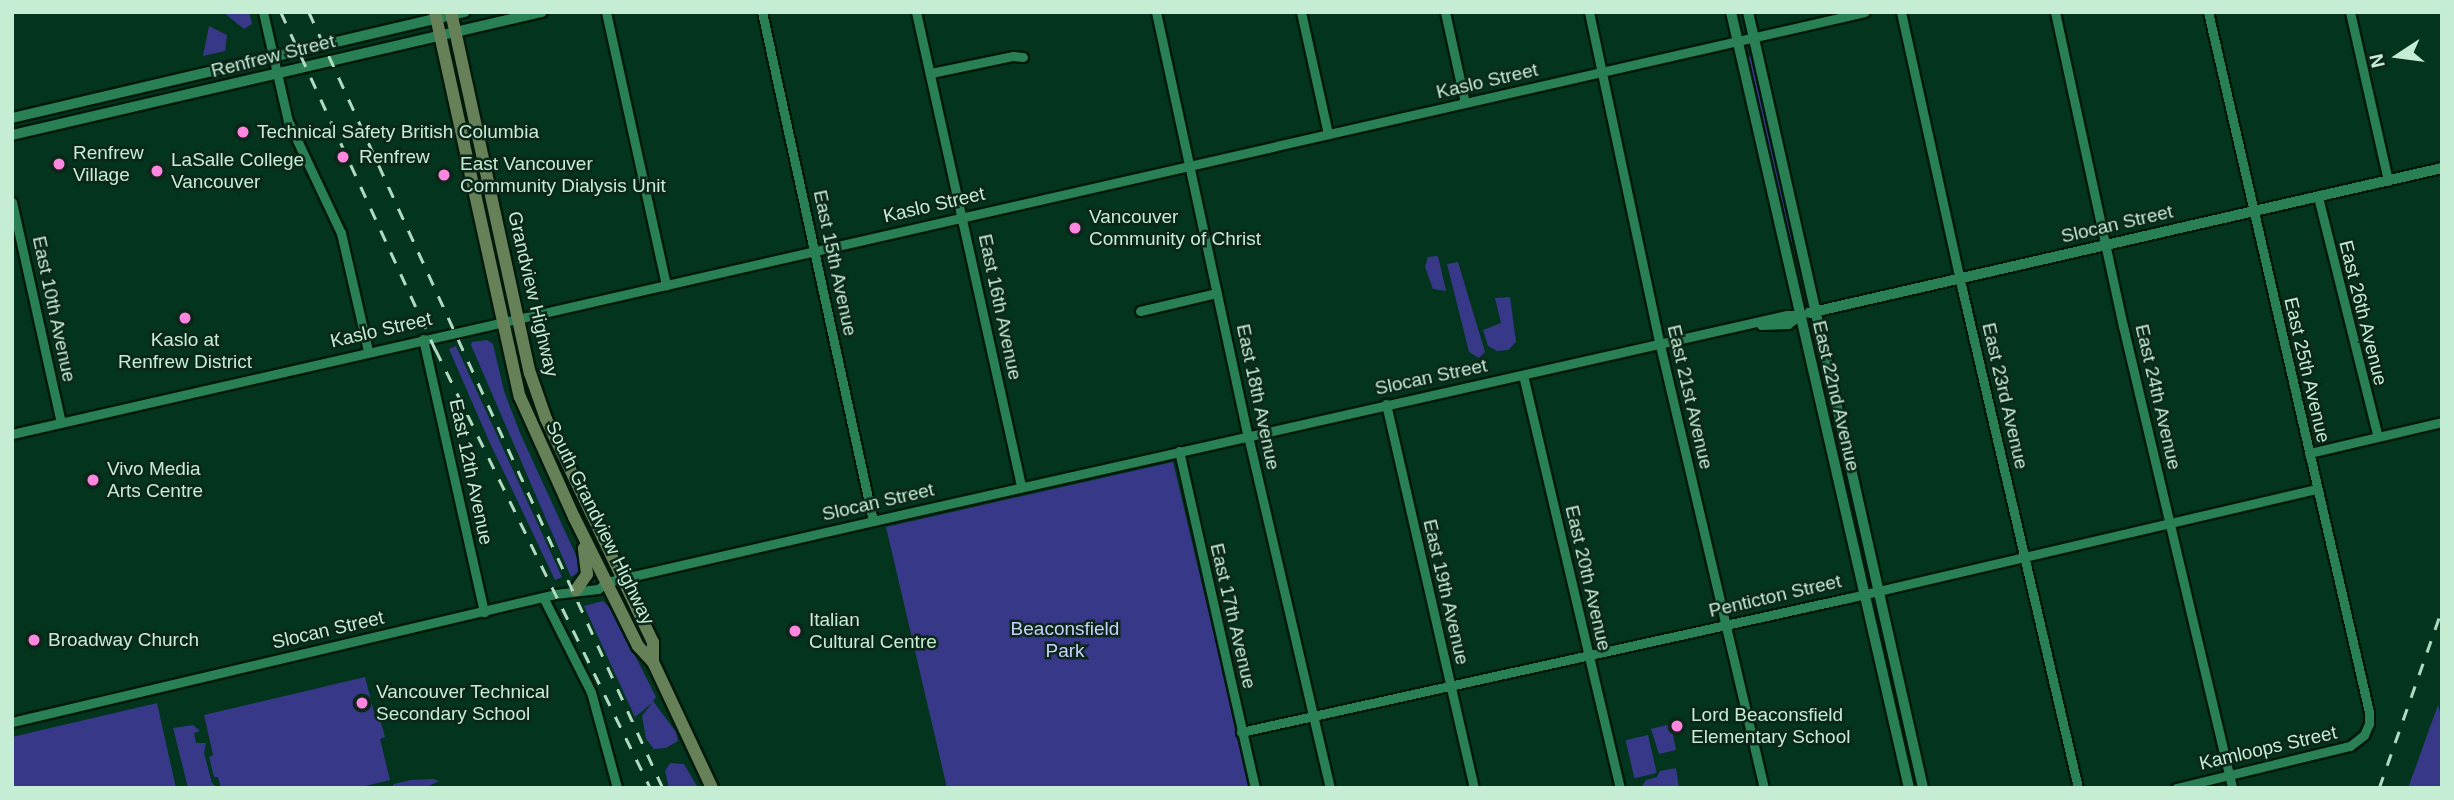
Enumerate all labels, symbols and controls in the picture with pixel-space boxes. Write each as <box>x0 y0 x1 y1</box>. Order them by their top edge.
north arrow <box>2363 21 2433 91</box>
street label: Renfrew Street <box>209 30 337 82</box>
text: N <box>2365 52 2389 70</box>
street label: Kaslo Street <box>1434 58 1540 104</box>
place label: Technical Safety British Columbia <box>257 121 539 143</box>
marker: Technical Safety British Columbia <box>235 124 251 140</box>
place label: Renfrew Village <box>73 142 144 186</box>
place label: Renfrew <box>359 146 430 168</box>
marker: Renfrew <box>333 147 353 167</box>
place label: LaSalle College Vancouver <box>171 149 304 193</box>
place label: East Vancouver Community Dialysis Unit <box>460 153 666 197</box>
marker: Renfrew Village <box>51 156 67 172</box>
marker: LaSalle College Vancouver <box>149 163 165 179</box>
marker: East Vancouver Community Dialysis Unit <box>434 165 454 185</box>
street label: Kaslo Street <box>881 182 987 228</box>
street label: East 15th Avenue <box>808 187 862 339</box>
street label: Slocan Street <box>2059 200 2175 248</box>
place label: Vancouver Community of Christ <box>1089 206 1261 250</box>
street label: Grandview Highway <box>503 209 563 379</box>
marker: Vancouver Community of Christ <box>1067 220 1083 236</box>
street label: East 16th Avenue <box>973 231 1027 383</box>
street label: East 10th Avenue <box>27 233 81 385</box>
street label: East 26th Avenue <box>2334 238 2392 388</box>
street label: East 25th Avenue <box>2279 295 2335 445</box>
street label: Kaslo Street <box>328 307 434 353</box>
marker: Kaslo at Renfrew District <box>177 310 193 326</box>
street label: East 22nd Avenue <box>1807 318 1865 474</box>
street label: East 23rd Avenue <box>1977 320 2033 472</box>
street label: East 18th Avenue <box>1231 321 1285 473</box>
street label: East 21st Avenue <box>1662 322 1718 472</box>
street label: East 24th Avenue <box>2130 322 2186 472</box>
place label: Kaslo at Renfrew District <box>118 329 252 373</box>
street label: Slocan Street <box>1373 354 1489 400</box>
street label: East 12th Avenue <box>444 396 498 548</box>
street label: South Grandview Highway <box>541 417 659 629</box>
place label: Vivo Media Arts Centre <box>107 458 203 502</box>
marker: Vivo Media Arts Centre <box>85 472 101 488</box>
street label: Slocan Street <box>820 478 936 526</box>
street label: East 20th Avenue <box>1560 503 1616 653</box>
street label: East 19th Avenue <box>1418 517 1474 667</box>
street label: East 17th Avenue <box>1205 541 1261 691</box>
street label: Penticton Street <box>1707 570 1843 622</box>
street label: Slocan Street <box>270 606 386 654</box>
place label: Italian Cultural Centre <box>809 609 937 653</box>
park label: Beaconsfield Park <box>1011 618 1119 662</box>
marker: Italian Cultural Centre <box>787 623 803 639</box>
place label: Broadway Church <box>48 629 199 651</box>
marker: Broadway Church <box>26 632 42 648</box>
place label: Vancouver Technical Secondary School <box>376 681 550 725</box>
marker: Vancouver Technical Secondary School <box>354 695 370 711</box>
place label: Lord Beaconsfield Elementary School <box>1691 704 1850 748</box>
marker: Lord Beaconsfield Elementary School <box>1669 718 1685 734</box>
street label: Kamloops Street <box>2197 721 2339 775</box>

